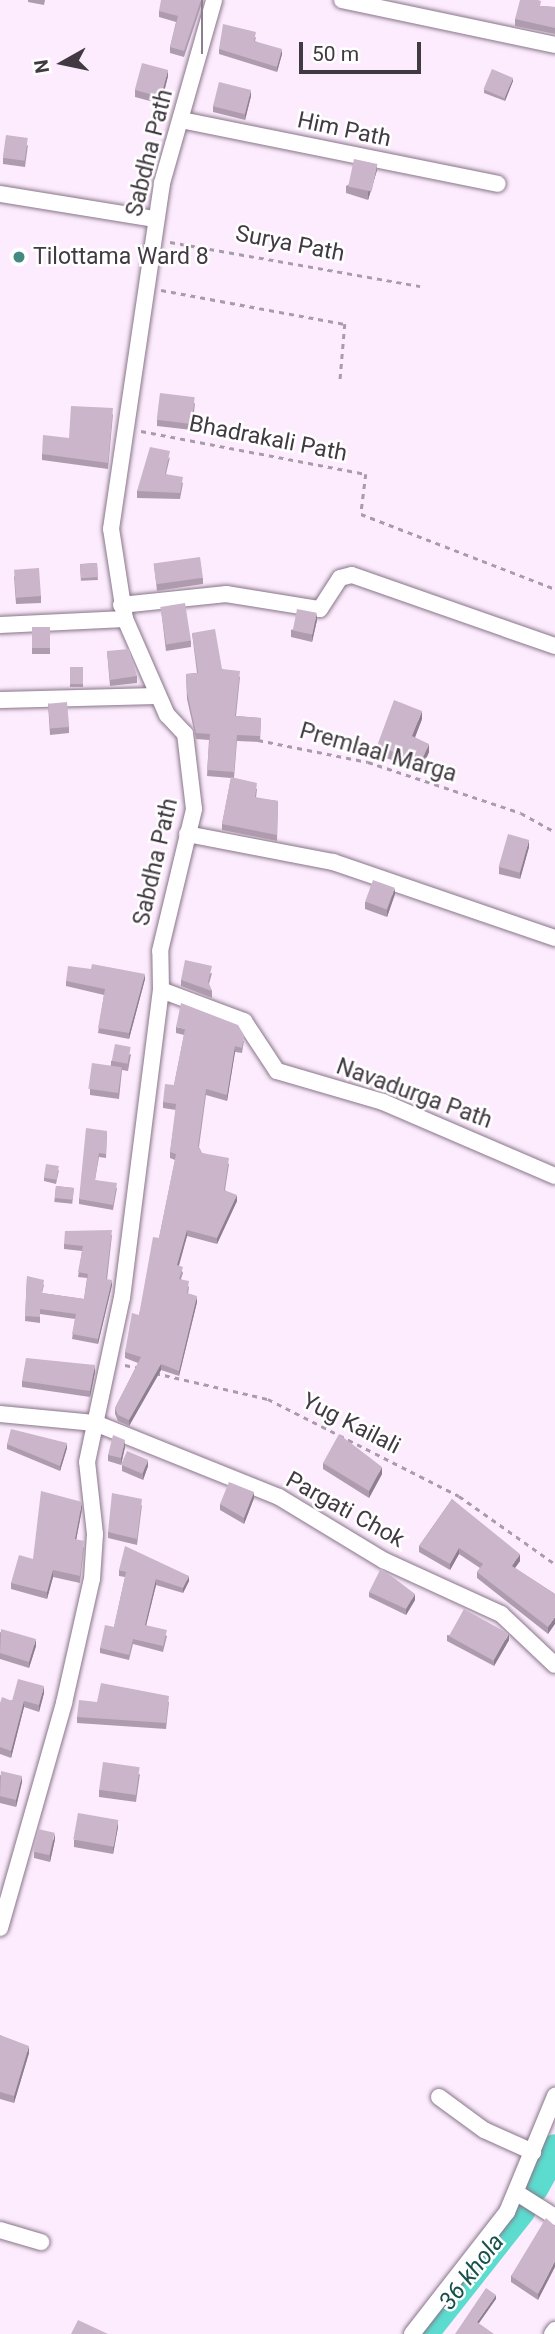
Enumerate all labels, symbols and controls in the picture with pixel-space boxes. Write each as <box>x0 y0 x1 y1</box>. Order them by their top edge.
north arrow <box>28 28 98 98</box>
scale bar <box>303 28 426 72</box>
text: 50 m <box>312 42 359 66</box>
text: N <box>29 58 54 75</box>
street label: Sabdha Path <box>121 87 179 219</box>
street label: Him Path <box>295 107 393 153</box>
street label: Surya Path <box>233 220 347 268</box>
place label: Tilottama Ward 8 <box>33 243 209 271</box>
marker: Tilottama Ward 8 <box>11 249 27 265</box>
street label: Bhadrakali Path <box>187 410 349 468</box>
street label: Premlaal Marga <box>296 717 460 789</box>
street label: Sabdha Path <box>128 796 184 928</box>
street label: Navadurga Path <box>332 1053 496 1135</box>
street label: Yug Kailali <box>297 1388 405 1460</box>
street label: Pargati Chok <box>281 1466 409 1554</box>
water label: 36 khola <box>433 2228 511 2316</box>

